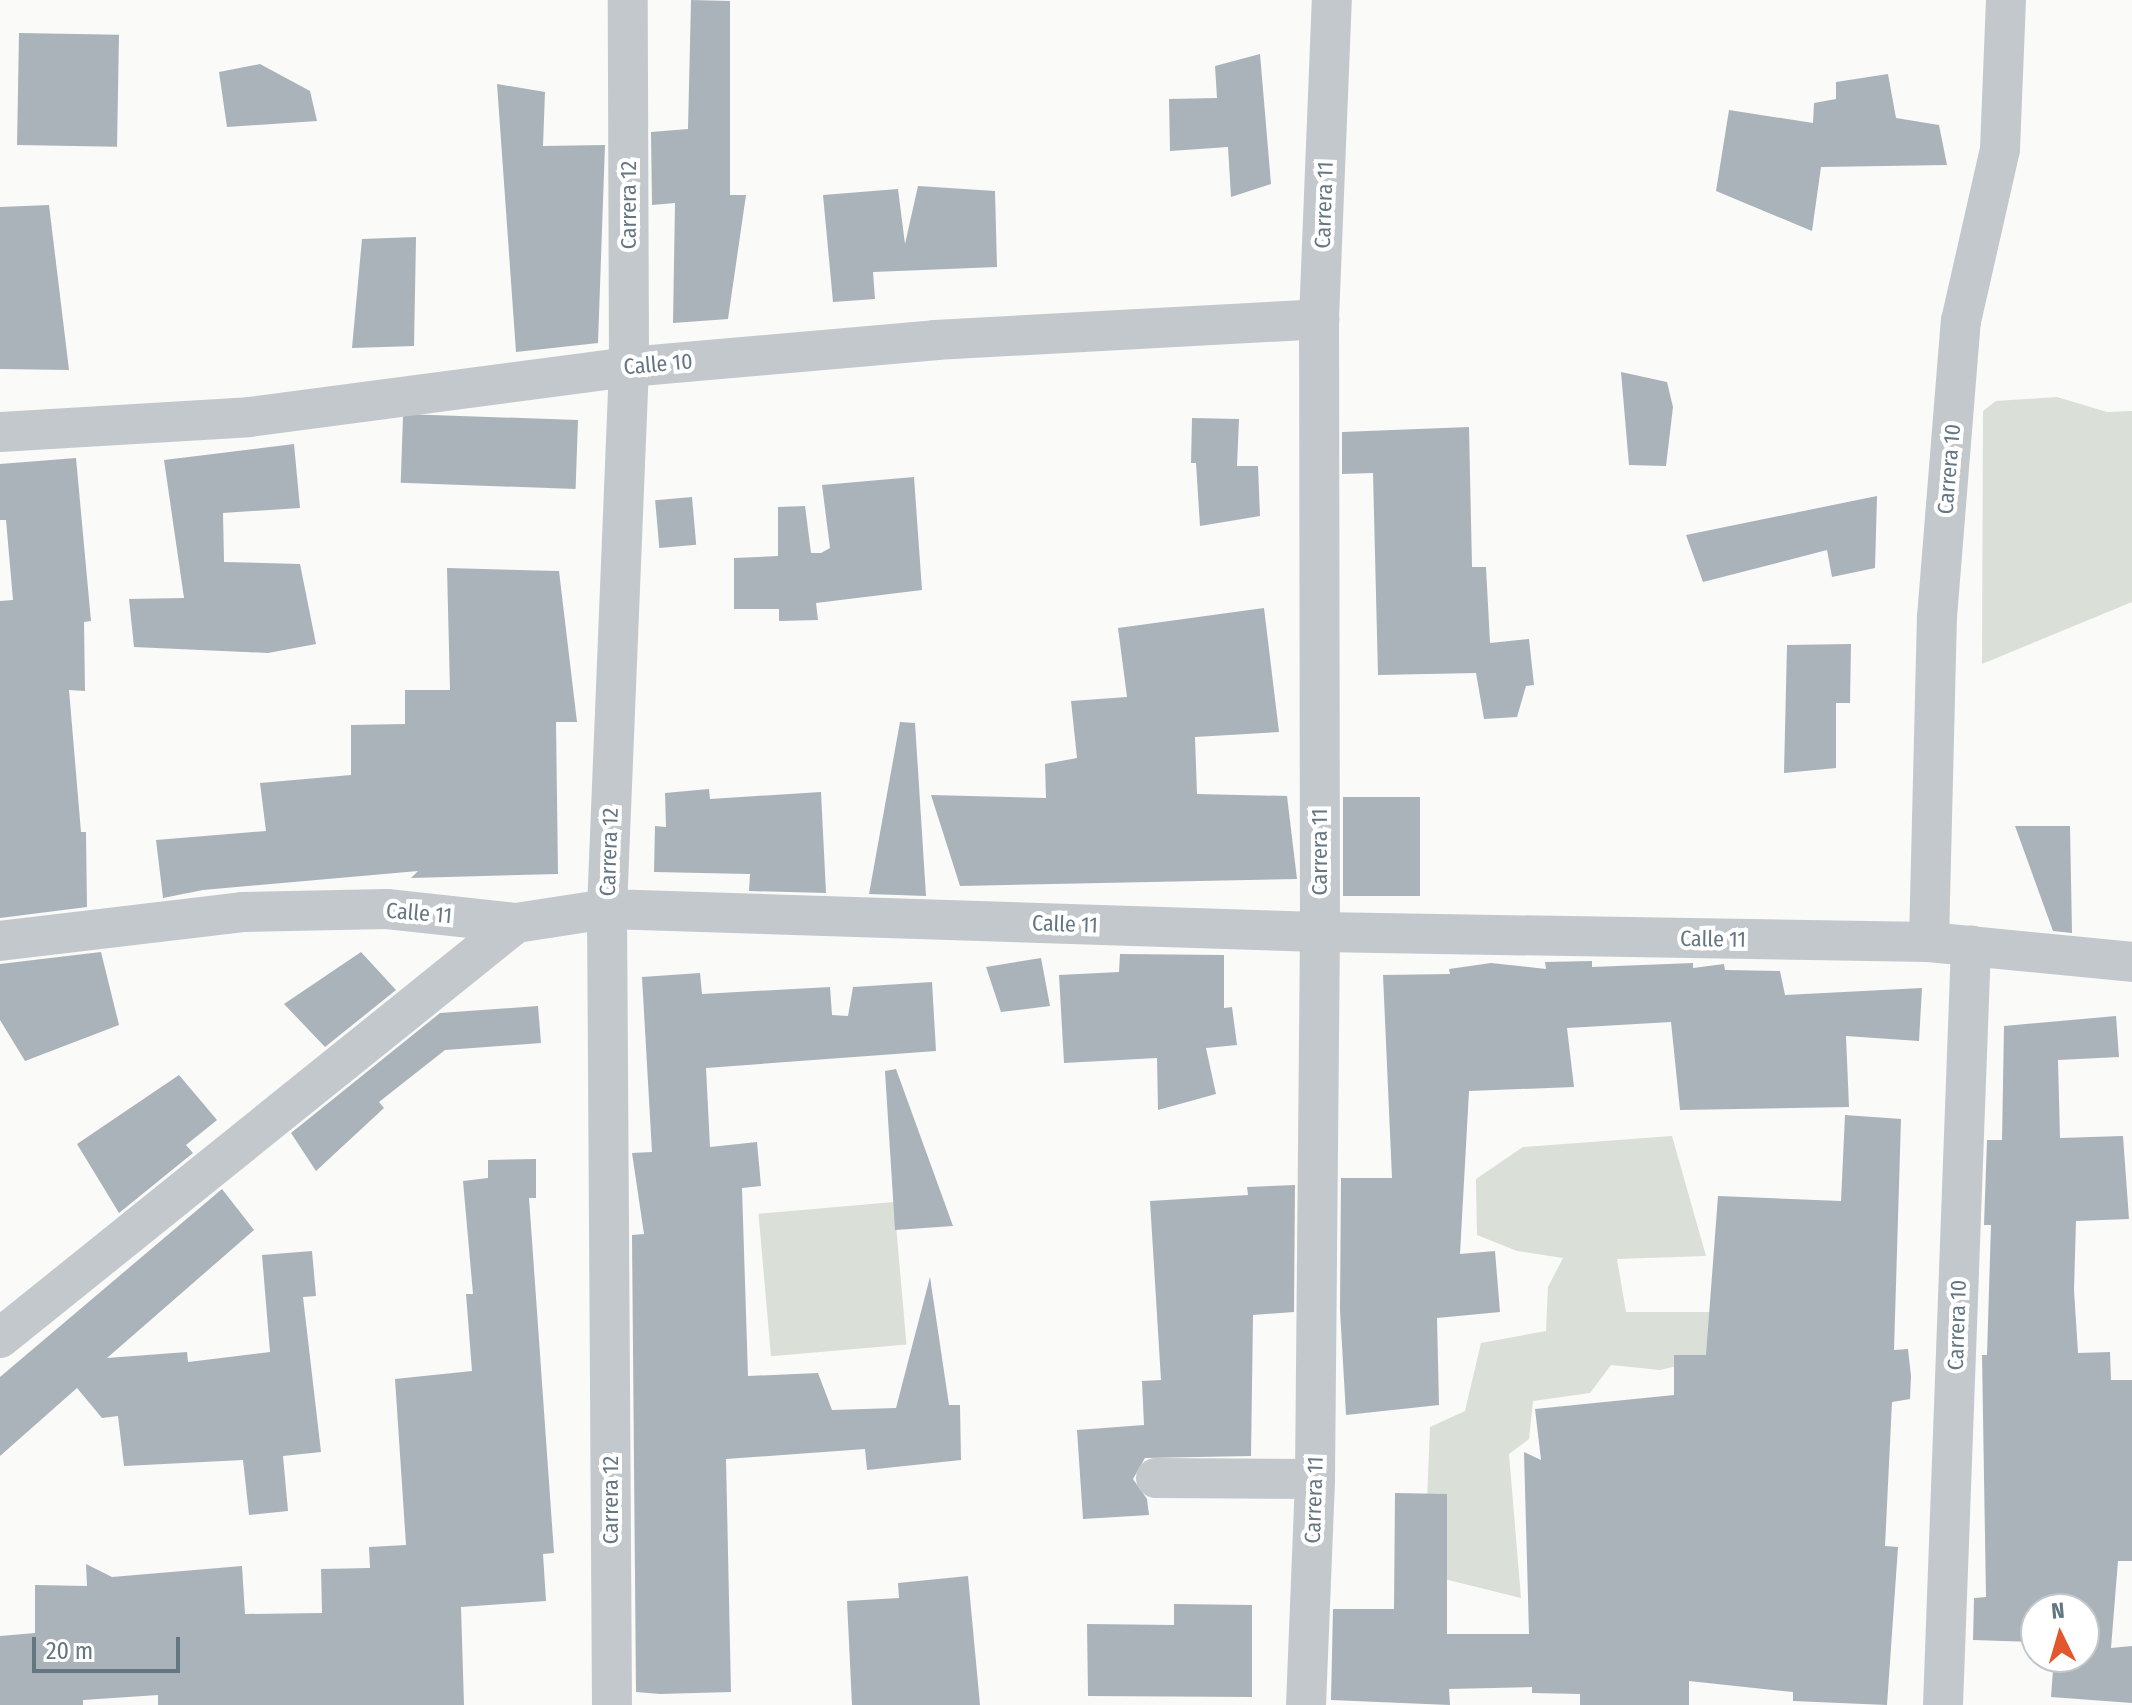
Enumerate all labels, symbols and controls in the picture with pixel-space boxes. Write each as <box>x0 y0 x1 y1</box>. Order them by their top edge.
street label: Carrera 12 <box>616 161 642 249</box>
street label: Carrera 11 <box>1309 161 1339 249</box>
street label: Calle 10 <box>622 348 694 380</box>
street label: Carrera 10 <box>1932 423 1966 515</box>
street label: Carrera 12 <box>594 807 624 897</box>
street label: Carrera 11 <box>1307 808 1333 896</box>
street label: Calle 11 <box>385 897 453 929</box>
street label: Calle 11 <box>1032 910 1098 938</box>
street label: Calle 11 <box>1680 925 1746 953</box>
street label: Carrera 10 <box>1942 1279 1972 1371</box>
street label: Carrera 12 <box>598 1456 624 1544</box>
street label: Carrera 11 <box>1299 1456 1329 1544</box>
north arrow <box>2020 1593 2100 1673</box>
text: N <box>2050 1597 2066 1625</box>
scale bar <box>36 1621 184 1671</box>
text: 20 m <box>46 1637 93 1665</box>

